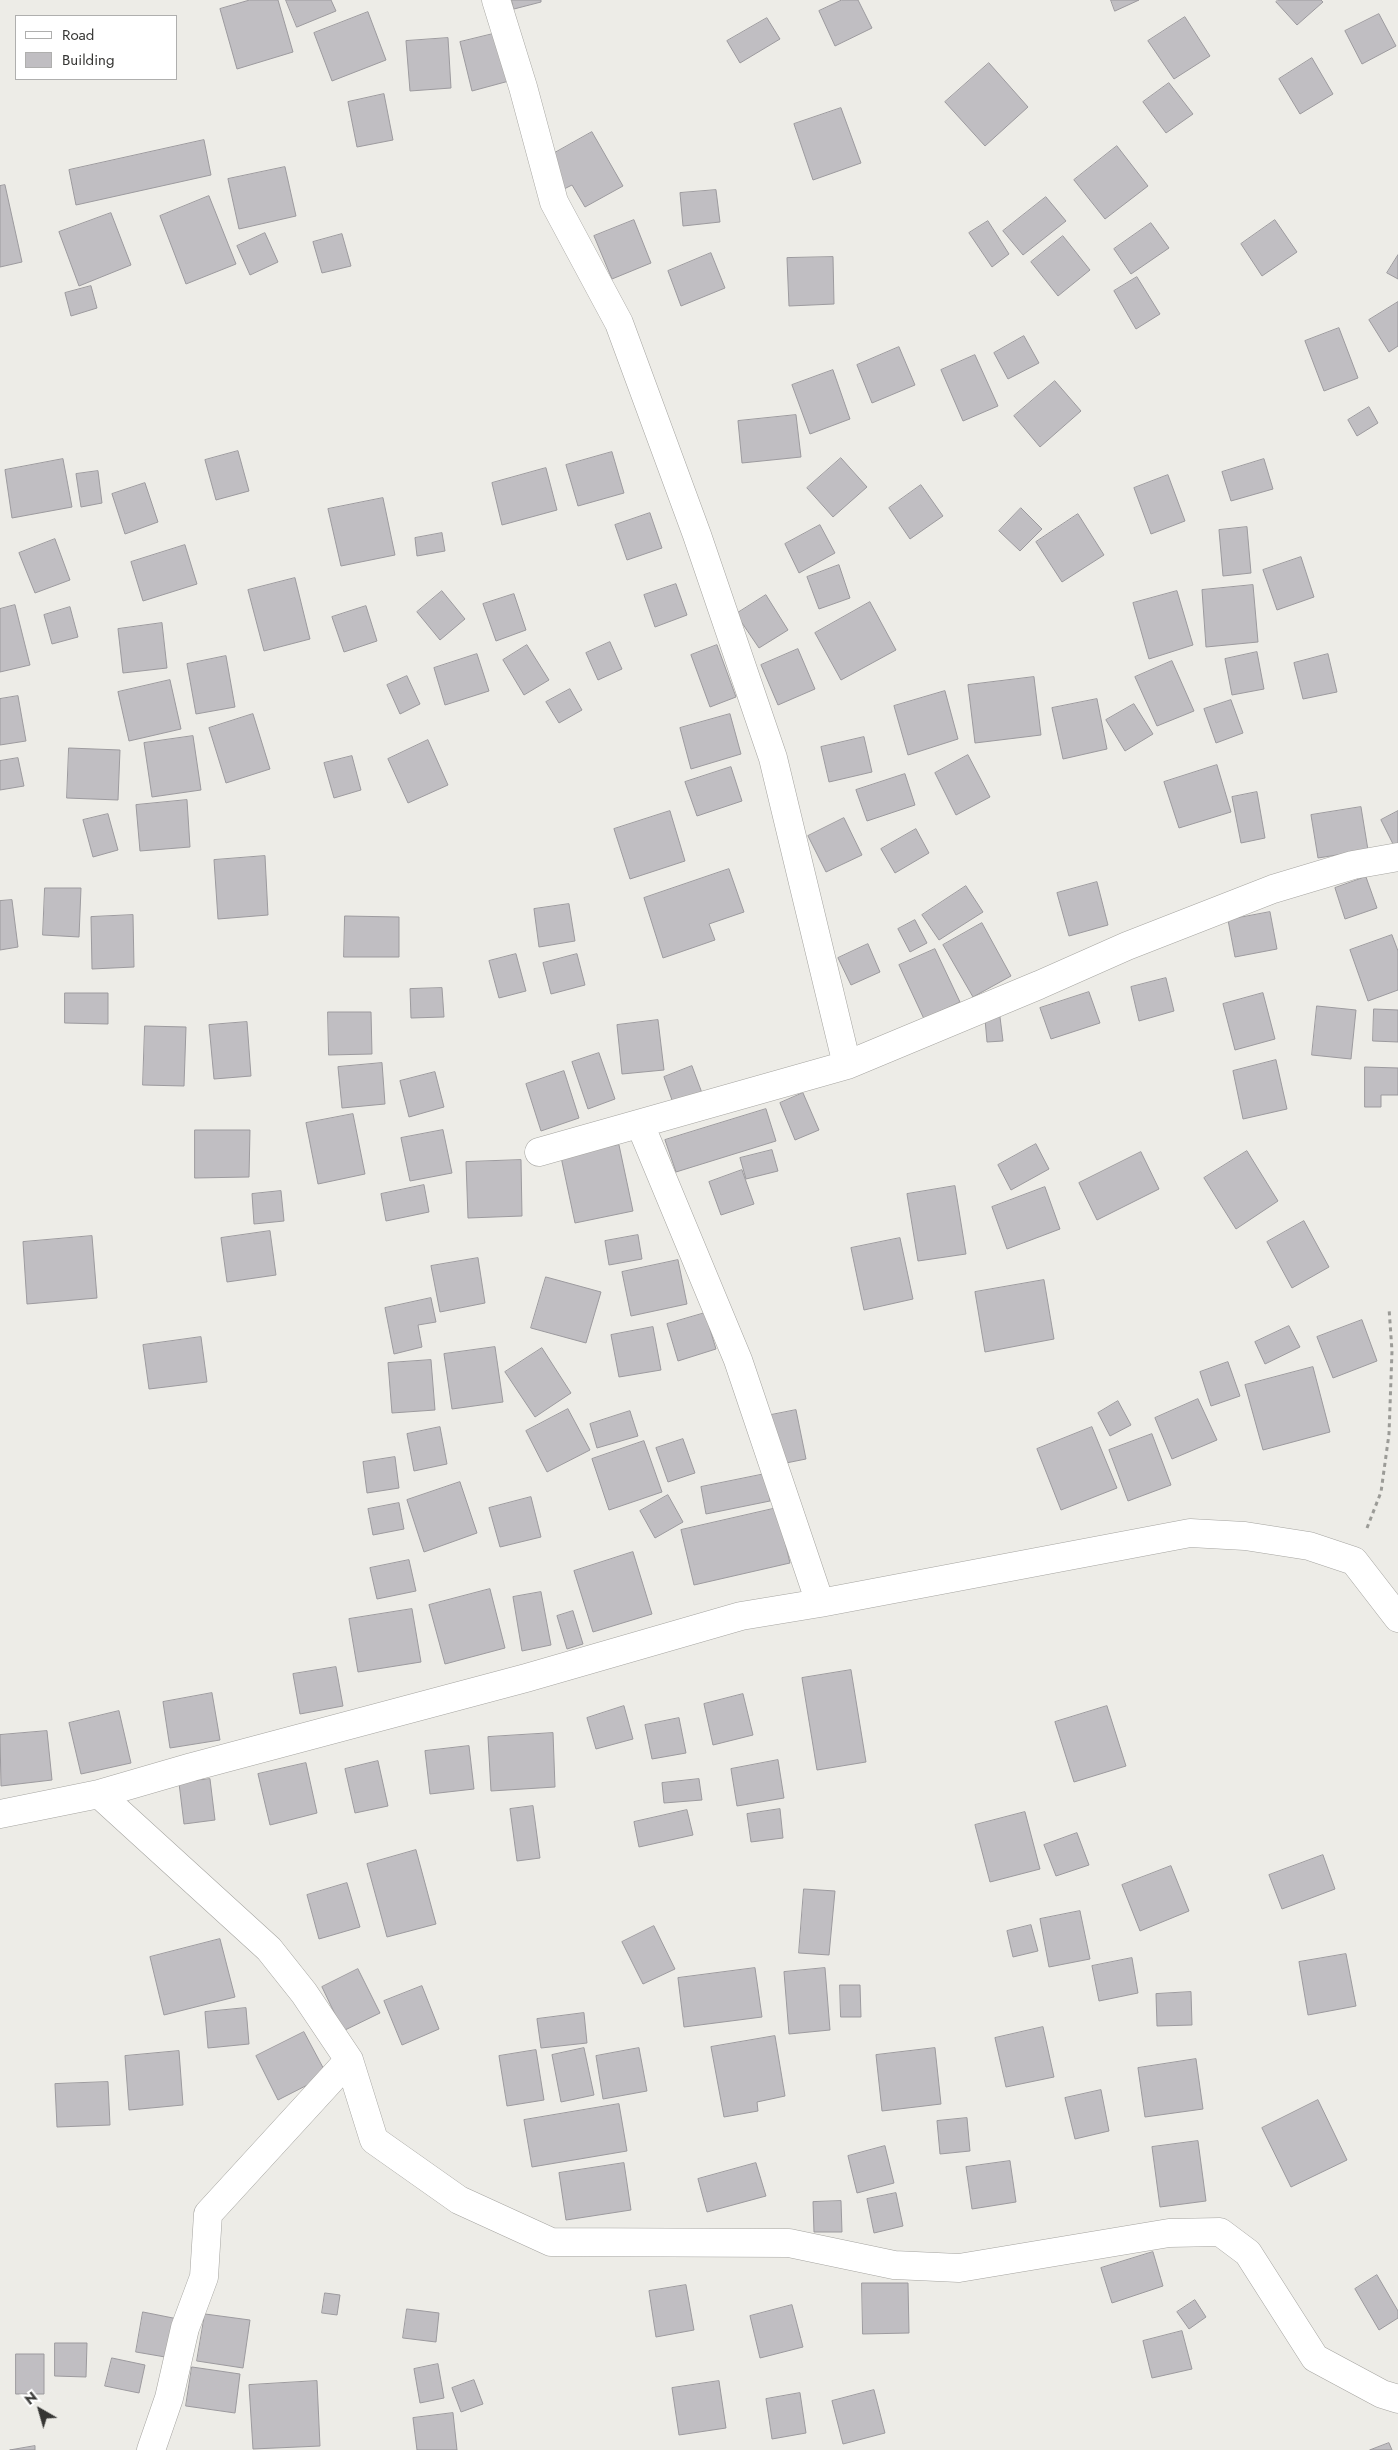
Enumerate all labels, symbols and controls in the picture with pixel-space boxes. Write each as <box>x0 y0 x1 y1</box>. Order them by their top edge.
legend <box>15 15 178 80</box>
text: Road <box>62 24 94 46</box>
text: Building <box>62 49 114 71</box>
north arrow <box>15 2385 65 2435</box>
text: N <box>20 2387 41 2409</box>

